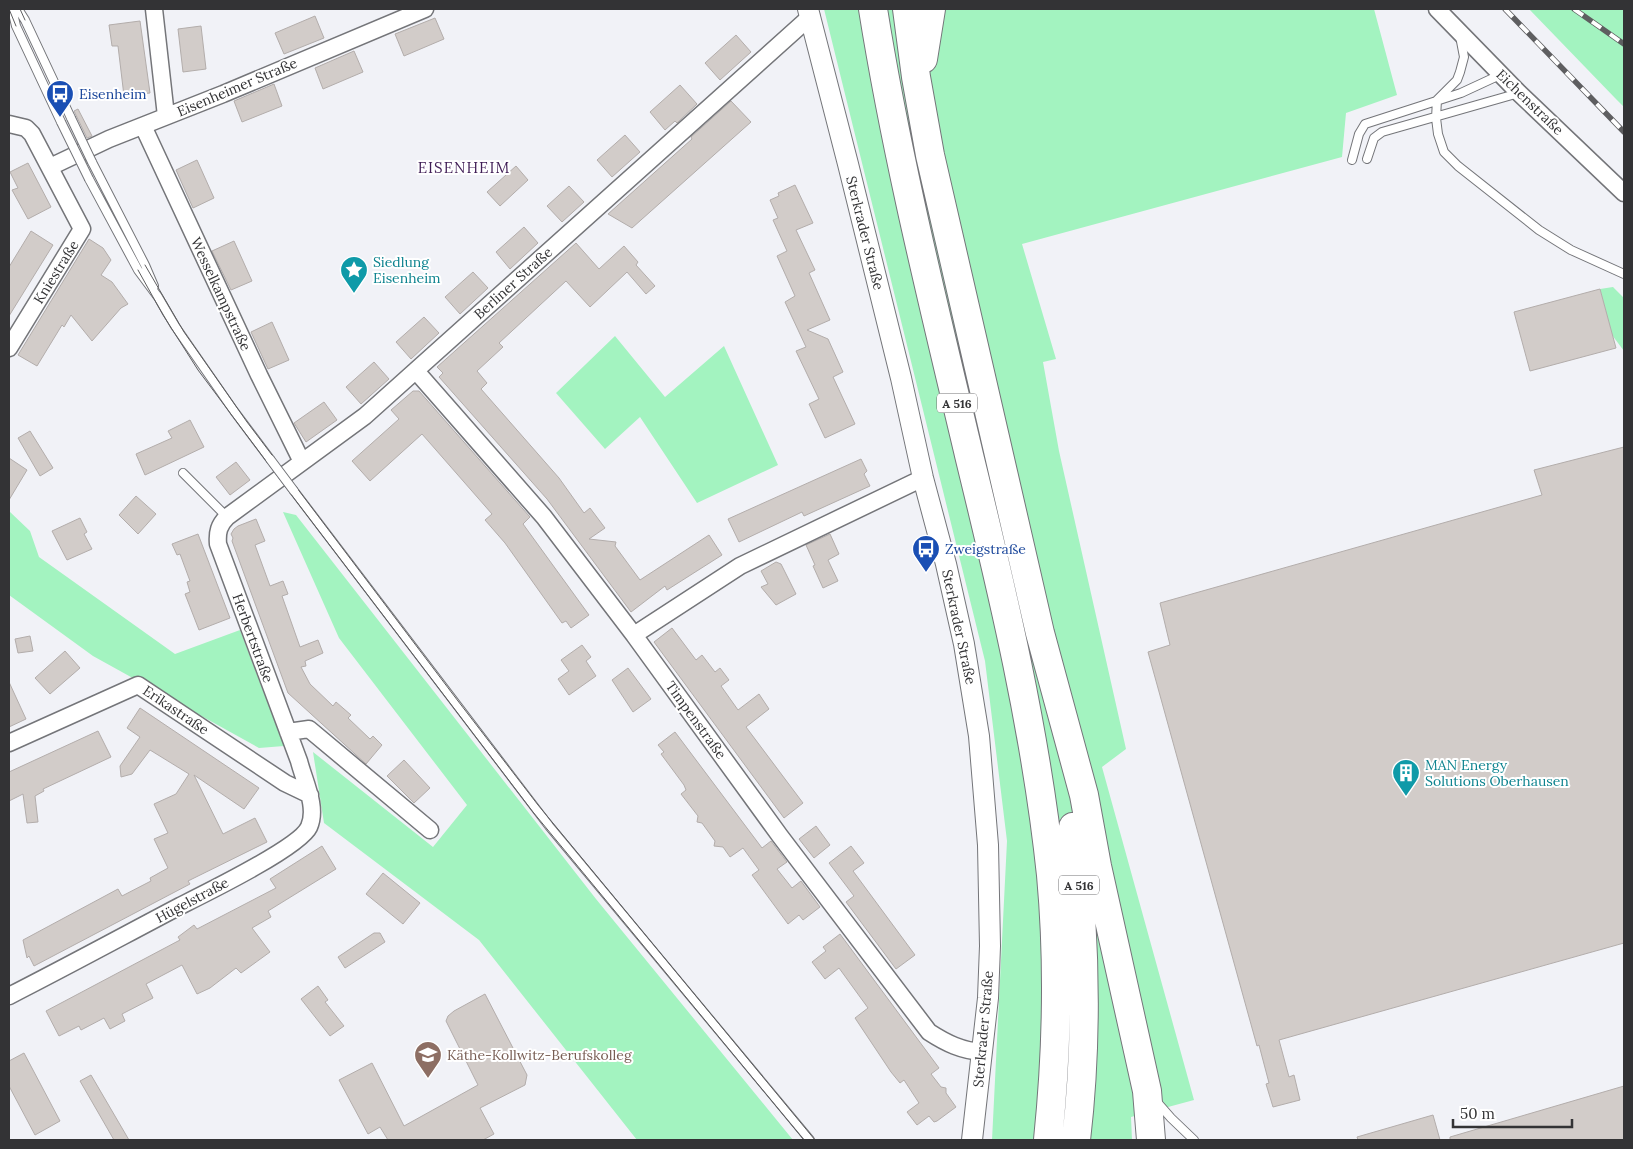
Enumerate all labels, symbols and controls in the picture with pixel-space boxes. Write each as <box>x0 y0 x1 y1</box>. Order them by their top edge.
street label: Eisenheimer Straße <box>174 53 300 120</box>
street label: Eichenstraße <box>1493 65 1568 139</box>
bus stop icon: Eisenheim <box>45 79 75 118</box>
place label: Eisenheim <box>79 85 147 103</box>
district label: EISENHEIM <box>418 158 510 177</box>
street label: Sterkrader Straße <box>842 174 888 292</box>
street label: Wesselkampstraße <box>187 234 255 354</box>
street label: Kniestraße <box>29 236 83 307</box>
street label: Berliner Straße <box>470 243 556 323</box>
place label: Siedlung Eisenheim <box>373 253 441 287</box>
place icon: Siedlung Eisenheim <box>339 255 369 294</box>
road number: A 516 <box>937 393 977 412</box>
bus stop icon: Zweigstraße <box>911 534 941 573</box>
place label: Zweigstraße <box>945 540 1026 558</box>
street label: Sterkrader Straße <box>938 568 980 686</box>
street label: Herbertstraße <box>229 591 278 686</box>
street label: Timpenstraße <box>662 677 731 763</box>
street label: Erikastraße <box>140 681 213 739</box>
place label: MAN Energy Solutions Oberhausen <box>1425 756 1569 790</box>
building icon: MAN Energy Solutions Oberhausen <box>1391 758 1421 797</box>
street label: Hügelstraße <box>152 873 232 927</box>
road number: A 516 <box>1059 876 1099 894</box>
street label: Sterkrader Straße <box>969 970 997 1088</box>
school or university icon: Käthe-Kollwitz-Berufskolleg <box>413 1040 443 1079</box>
place label: Käthe-Kollwitz-Berufskolleg <box>447 1046 632 1064</box>
scale bar <box>1453 1096 1572 1128</box>
text: 50 m <box>1460 1104 1495 1123</box>

